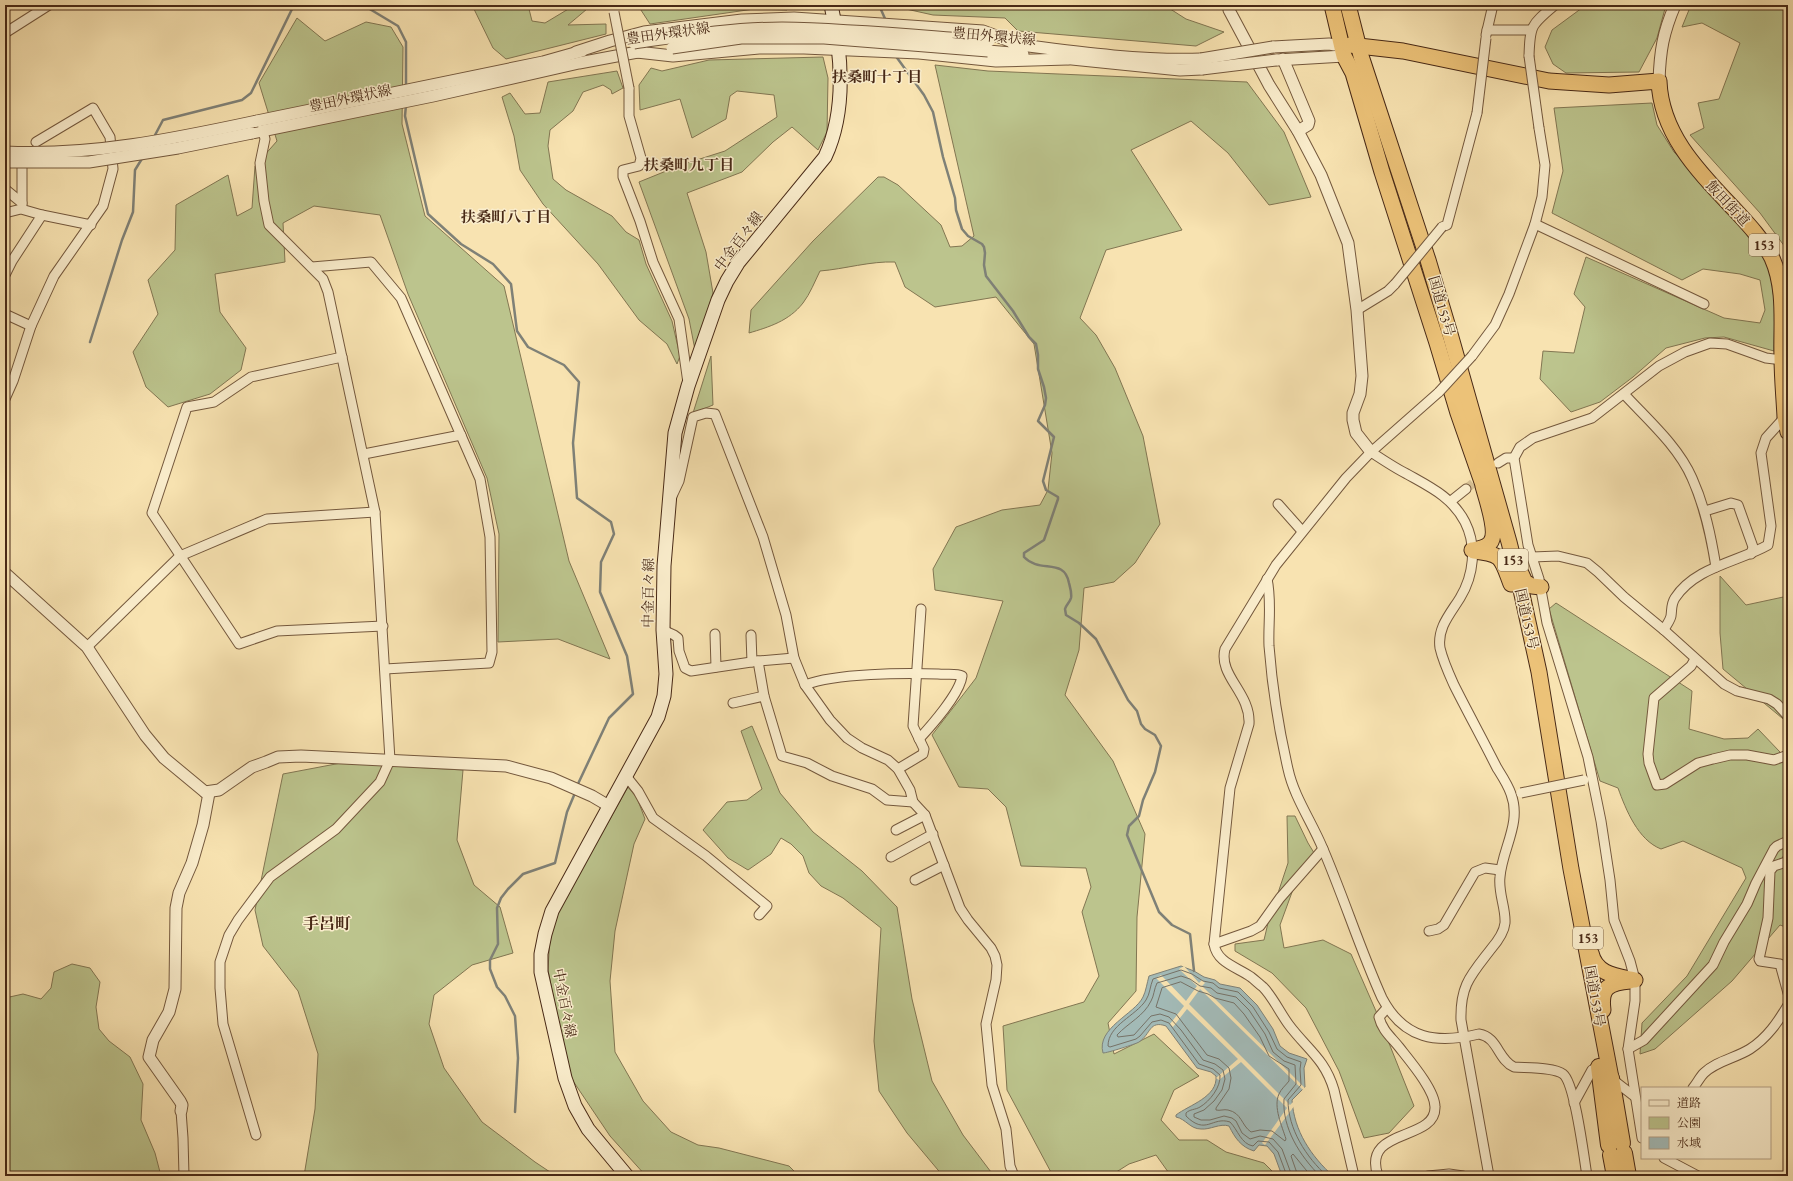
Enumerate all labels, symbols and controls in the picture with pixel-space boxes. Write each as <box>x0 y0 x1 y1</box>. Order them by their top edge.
street label: 豊田外環状線 <box>625 18 711 48</box>
street label: 豊田外環状線 <box>951 23 1037 49</box>
district label: 扶桑町十丁目 <box>832 67 922 86</box>
street label: 豊田外環状線 <box>307 80 393 116</box>
district label: 扶桑町九丁目 <box>644 155 734 174</box>
street label: 飯田街道 <box>1702 176 1754 230</box>
district label: 扶桑町八丁目 <box>461 207 551 226</box>
street label: 中金百々線 <box>710 208 766 274</box>
road number: 153 <box>1749 234 1779 256</box>
street label: 国道153号 <box>1425 274 1459 338</box>
road number: 153 <box>1498 549 1528 571</box>
street label: 中金百々線 <box>638 558 658 628</box>
street label: 国道153号 <box>1511 587 1543 651</box>
district label: 手呂町 <box>303 913 351 934</box>
road number: 153 <box>1573 927 1603 949</box>
street label: 国道153号 <box>1581 964 1609 1028</box>
street label: 中金百々線 <box>549 967 581 1039</box>
legend <box>1641 1087 1771 1159</box>
text: 道路 <box>1677 1095 1701 1111</box>
text: 公園 <box>1677 1115 1701 1131</box>
text: 水域 <box>1677 1135 1701 1151</box>

